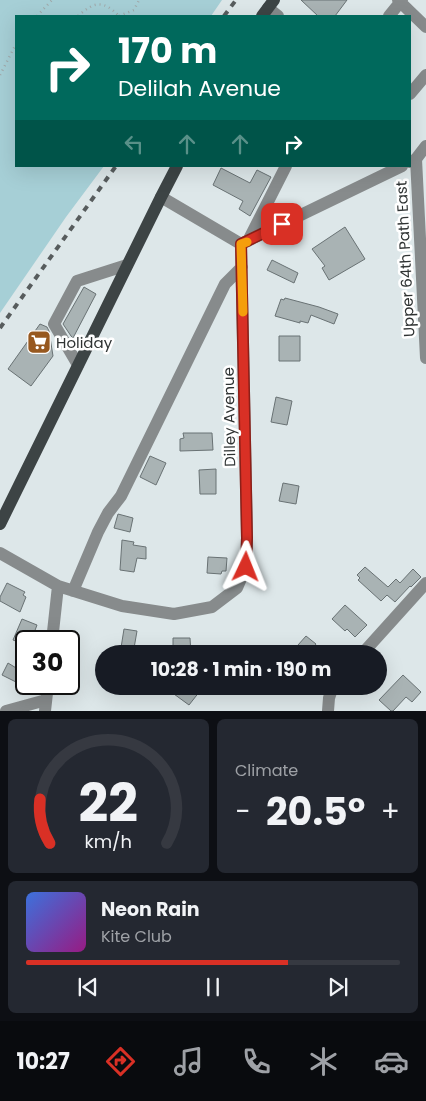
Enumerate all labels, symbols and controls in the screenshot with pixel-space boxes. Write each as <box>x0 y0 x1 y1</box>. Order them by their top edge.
text: 170 m <box>118 26 217 75</box>
icon: right <box>35 35 100 100</box>
text: Delilah Avenue <box>118 73 281 104</box>
icon: left <box>120 130 148 158</box>
icon: ahead <box>173 130 201 158</box>
icon: ahead <box>226 130 254 158</box>
icon: right <box>279 130 307 158</box>
street label: Upper 64th Path East <box>390 180 420 338</box>
pin <box>261 203 303 245</box>
icon: arrive <box>268 210 296 238</box>
supermarket icon: Holiday <box>26 329 52 355</box>
place label: Holiday <box>56 332 113 353</box>
street label: Dilley Avenue <box>218 367 240 467</box>
position arrow <box>219 540 271 592</box>
speed limit sign: 30 <box>15 630 80 695</box>
text: 10:28 · 1 min · 190 m <box>151 656 331 683</box>
text: Climate <box>235 759 298 782</box>
text: 22 <box>79 767 138 840</box>
text: 20.5° <box>266 785 365 838</box>
text: − <box>235 792 250 831</box>
text: + <box>381 792 400 831</box>
text: km/h <box>85 829 132 854</box>
text: Neon Rain <box>101 896 200 923</box>
text: Kite Club <box>101 925 172 948</box>
icon: previous <box>74 973 102 1001</box>
icon: pause <box>199 973 227 1001</box>
icon: next <box>324 973 352 1001</box>
icon: directions <box>103 1044 138 1079</box>
icon: music <box>171 1044 206 1079</box>
icon: phone <box>239 1044 274 1079</box>
icon: climate <box>306 1044 341 1079</box>
icon: car <box>374 1044 409 1079</box>
text: 10:27 <box>16 1046 70 1077</box>

